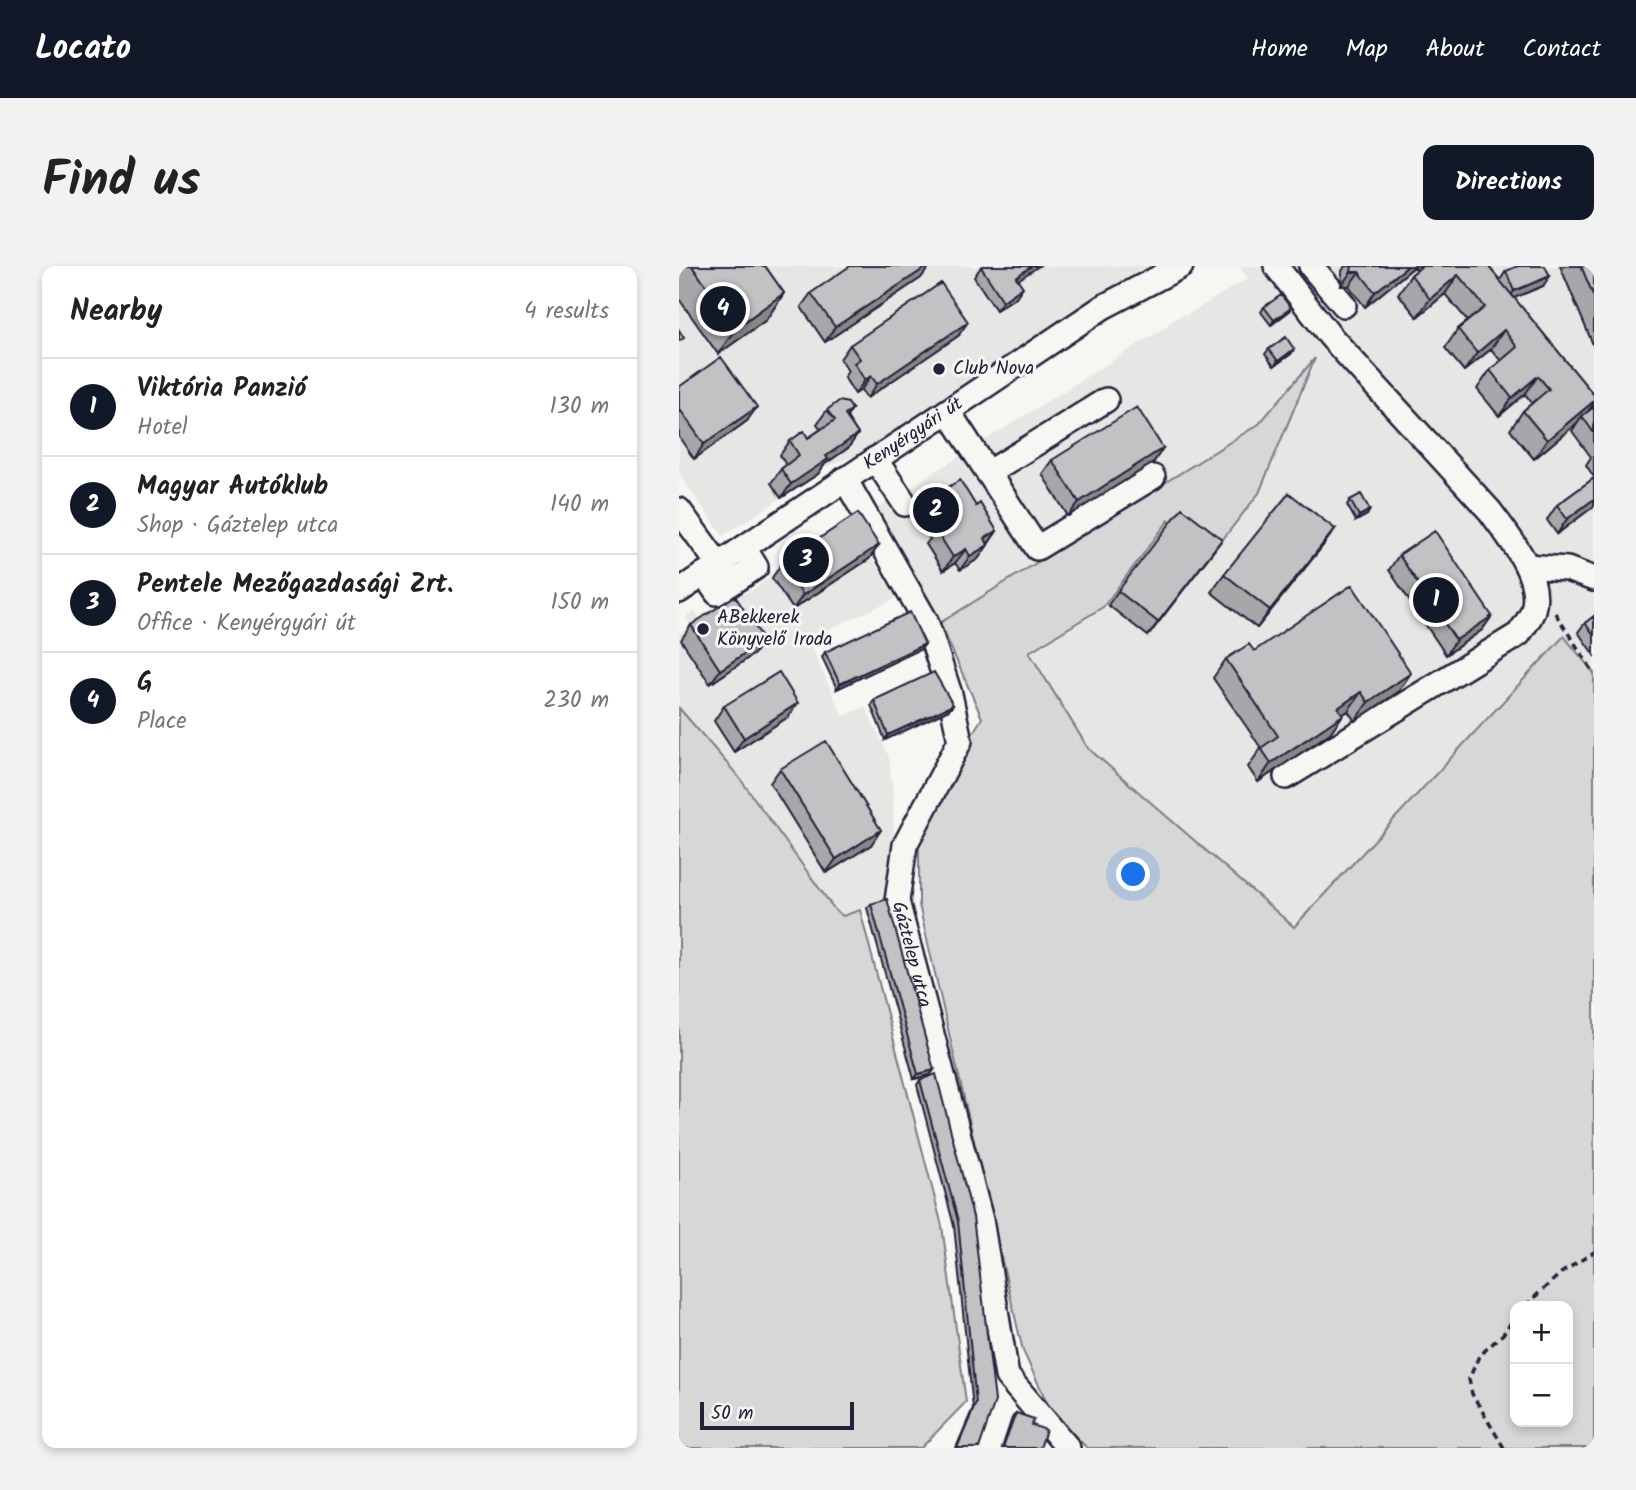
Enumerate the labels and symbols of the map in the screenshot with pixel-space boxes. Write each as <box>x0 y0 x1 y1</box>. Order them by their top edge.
pin: 4 <box>700 283 746 335</box>
place label: Club Nova <box>953 354 1034 384</box>
marker: Club Nova <box>931 361 947 377</box>
street label: Kenyérgyári út <box>857 389 970 479</box>
pin: 2 <box>913 484 959 536</box>
pin: 3 <box>783 534 829 586</box>
pin: 1 <box>1413 574 1459 626</box>
place label: ABekkerek Könyvelő Iroda <box>717 603 832 655</box>
marker: ABekkerek Könyvelő Iroda <box>695 621 711 637</box>
your location <box>1116 857 1150 891</box>
street label: Gáztelep utca <box>883 898 939 1011</box>
scale bar <box>700 1399 854 1431</box>

